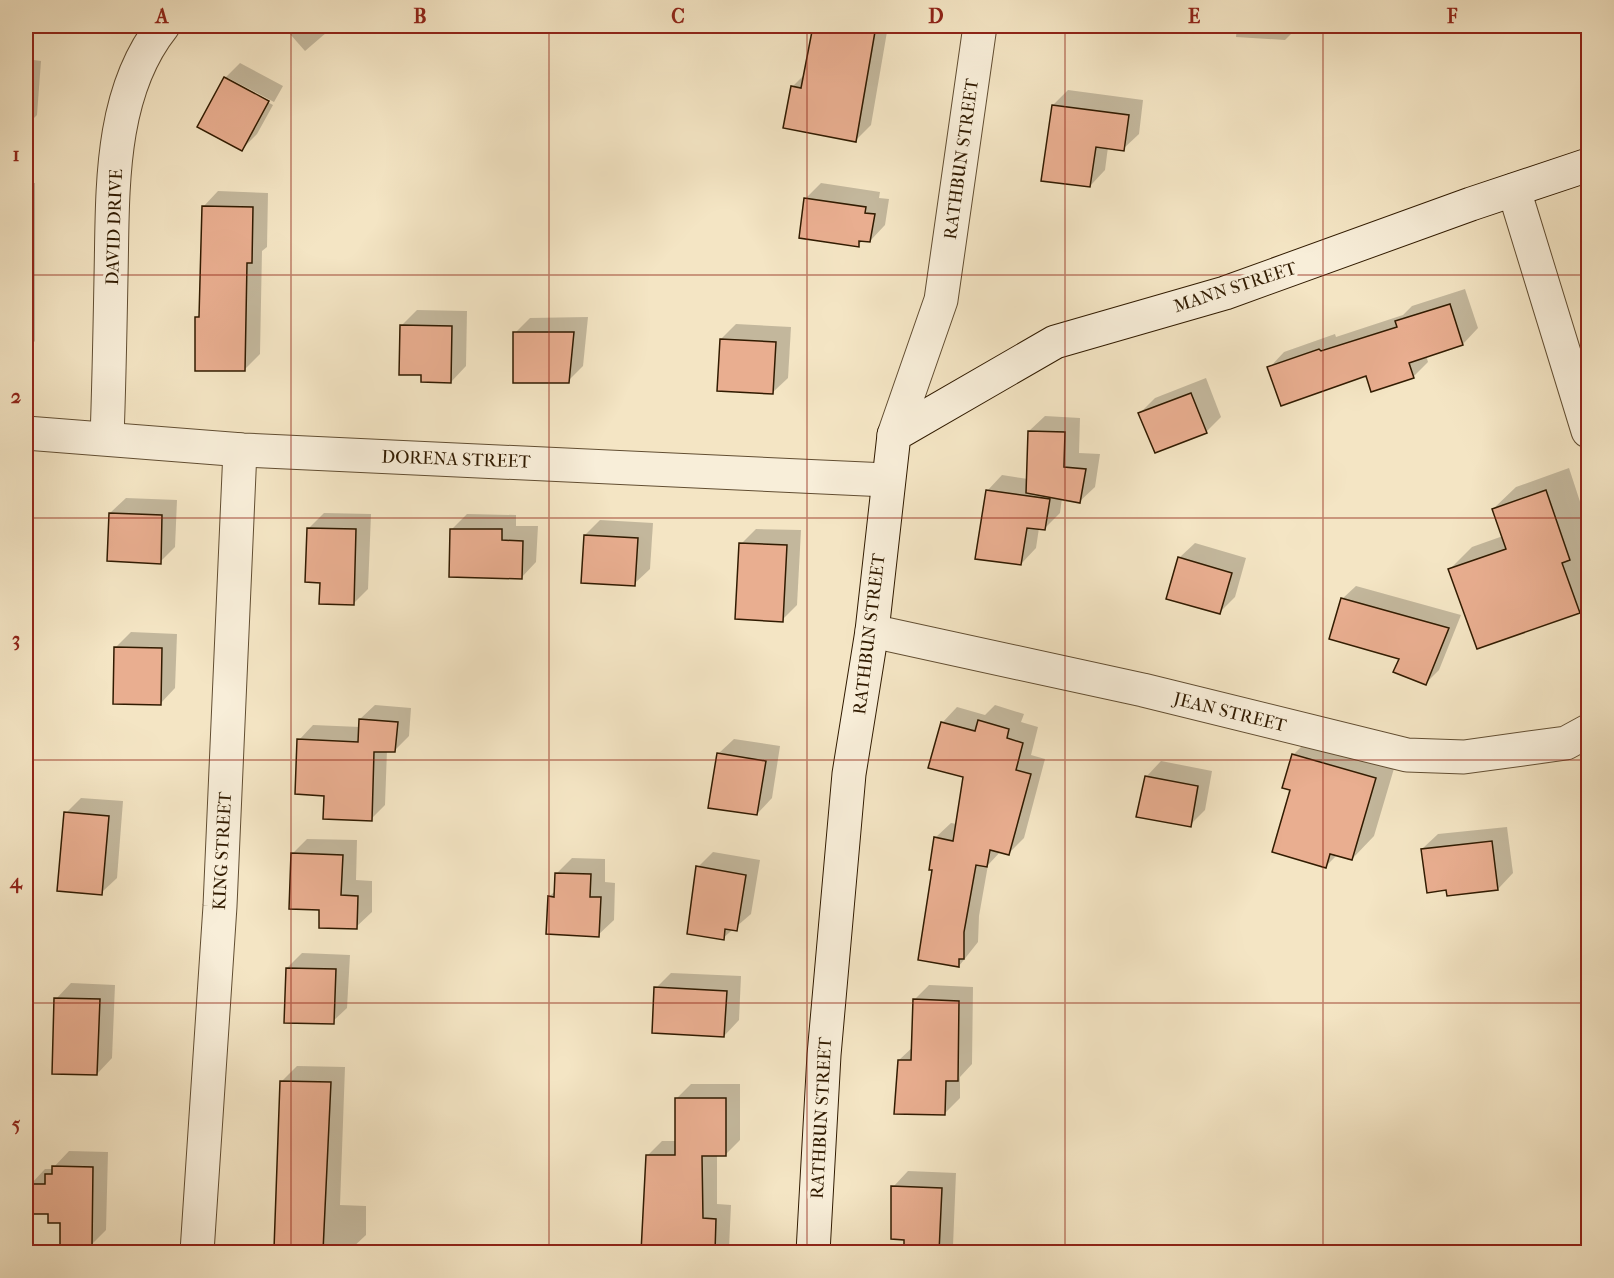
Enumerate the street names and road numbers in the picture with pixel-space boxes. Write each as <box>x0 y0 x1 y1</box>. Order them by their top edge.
street label: RATHBUN STREET <box>940 76 983 241</box>
street label: DAVID DRIVE <box>102 168 127 286</box>
street label: MANN STREET <box>1171 257 1300 317</box>
street label: DORENA STREET <box>381 446 532 473</box>
street label: RATHBUN STREET <box>849 551 890 716</box>
street label: JEAN STREET <box>1169 688 1289 737</box>
street label: KING STREET <box>209 790 236 911</box>
street label: RATHBUN STREET <box>807 1036 836 1200</box>

